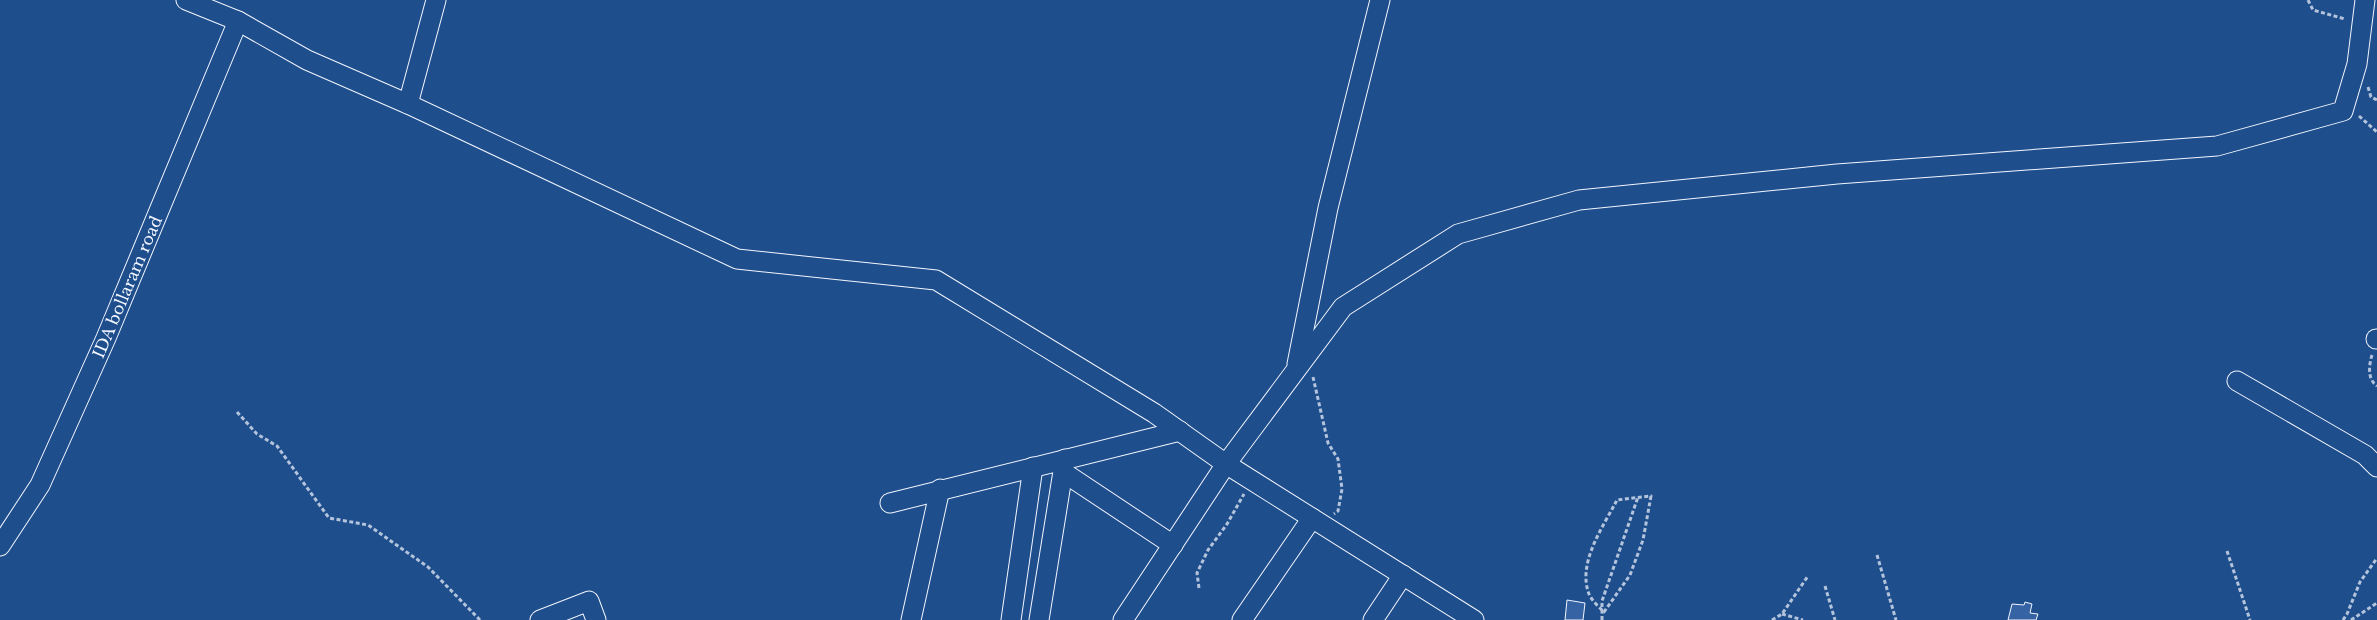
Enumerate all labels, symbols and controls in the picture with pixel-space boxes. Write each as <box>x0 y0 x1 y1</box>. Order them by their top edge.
street label: IDA bollaram road <box>88 213 166 361</box>

